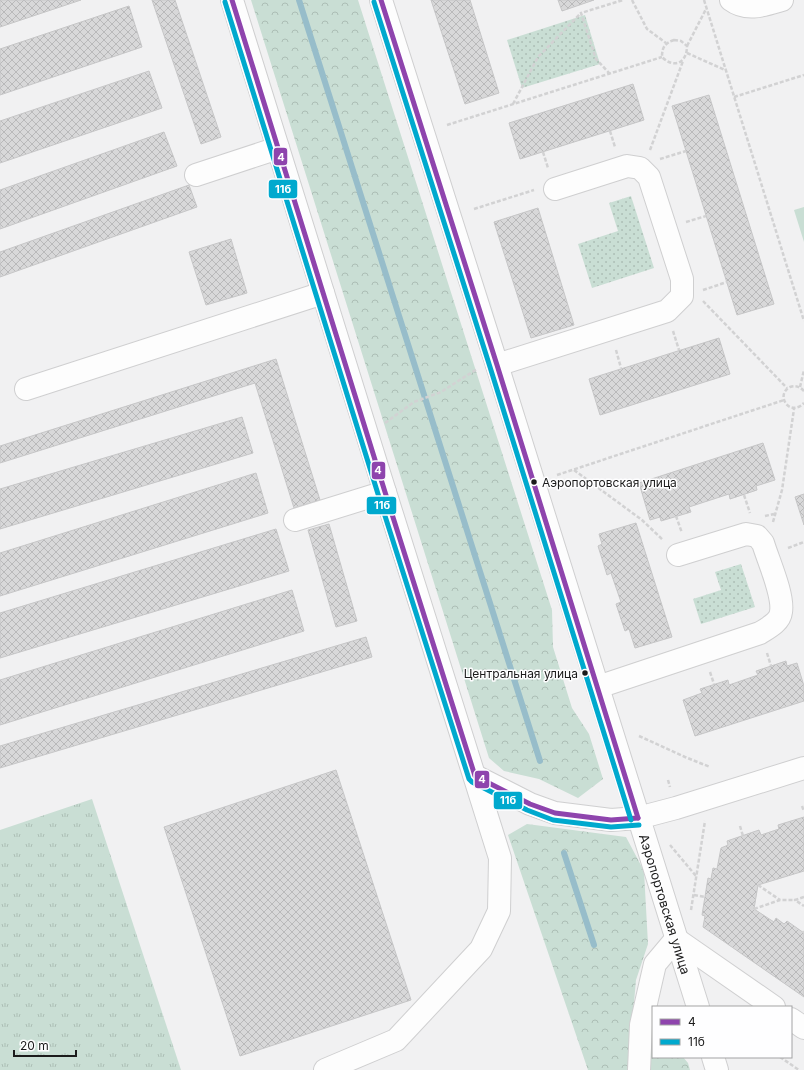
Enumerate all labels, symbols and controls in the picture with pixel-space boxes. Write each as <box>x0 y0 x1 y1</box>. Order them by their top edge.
line badge: 4 <box>273 147 288 166</box>
text: 4 <box>277 150 285 164</box>
line badge: 11б <box>268 179 298 199</box>
text: 11б <box>275 182 291 196</box>
line badge: 4 <box>371 461 386 480</box>
text: 4 <box>374 463 382 477</box>
place label: Аэропортовская улица <box>542 475 677 490</box>
marker: Аэропортовская улица <box>529 477 539 487</box>
line badge: 11б <box>366 496 397 515</box>
text: 11б <box>374 498 390 512</box>
place label: Центральная улица <box>464 666 578 681</box>
marker: Центральная улица <box>580 668 590 678</box>
line badge: 4 <box>474 770 490 789</box>
text: 4 <box>478 772 486 786</box>
line badge: 11б <box>493 791 523 810</box>
text: 11б <box>500 793 516 807</box>
street label: Аэропортовская улица <box>636 832 694 976</box>
legend <box>652 1006 792 1058</box>
text: 4 <box>688 1014 696 1029</box>
scale bar <box>14 1032 76 1058</box>
text: 11б <box>688 1034 705 1049</box>
text: 20 m <box>20 1038 49 1053</box>

